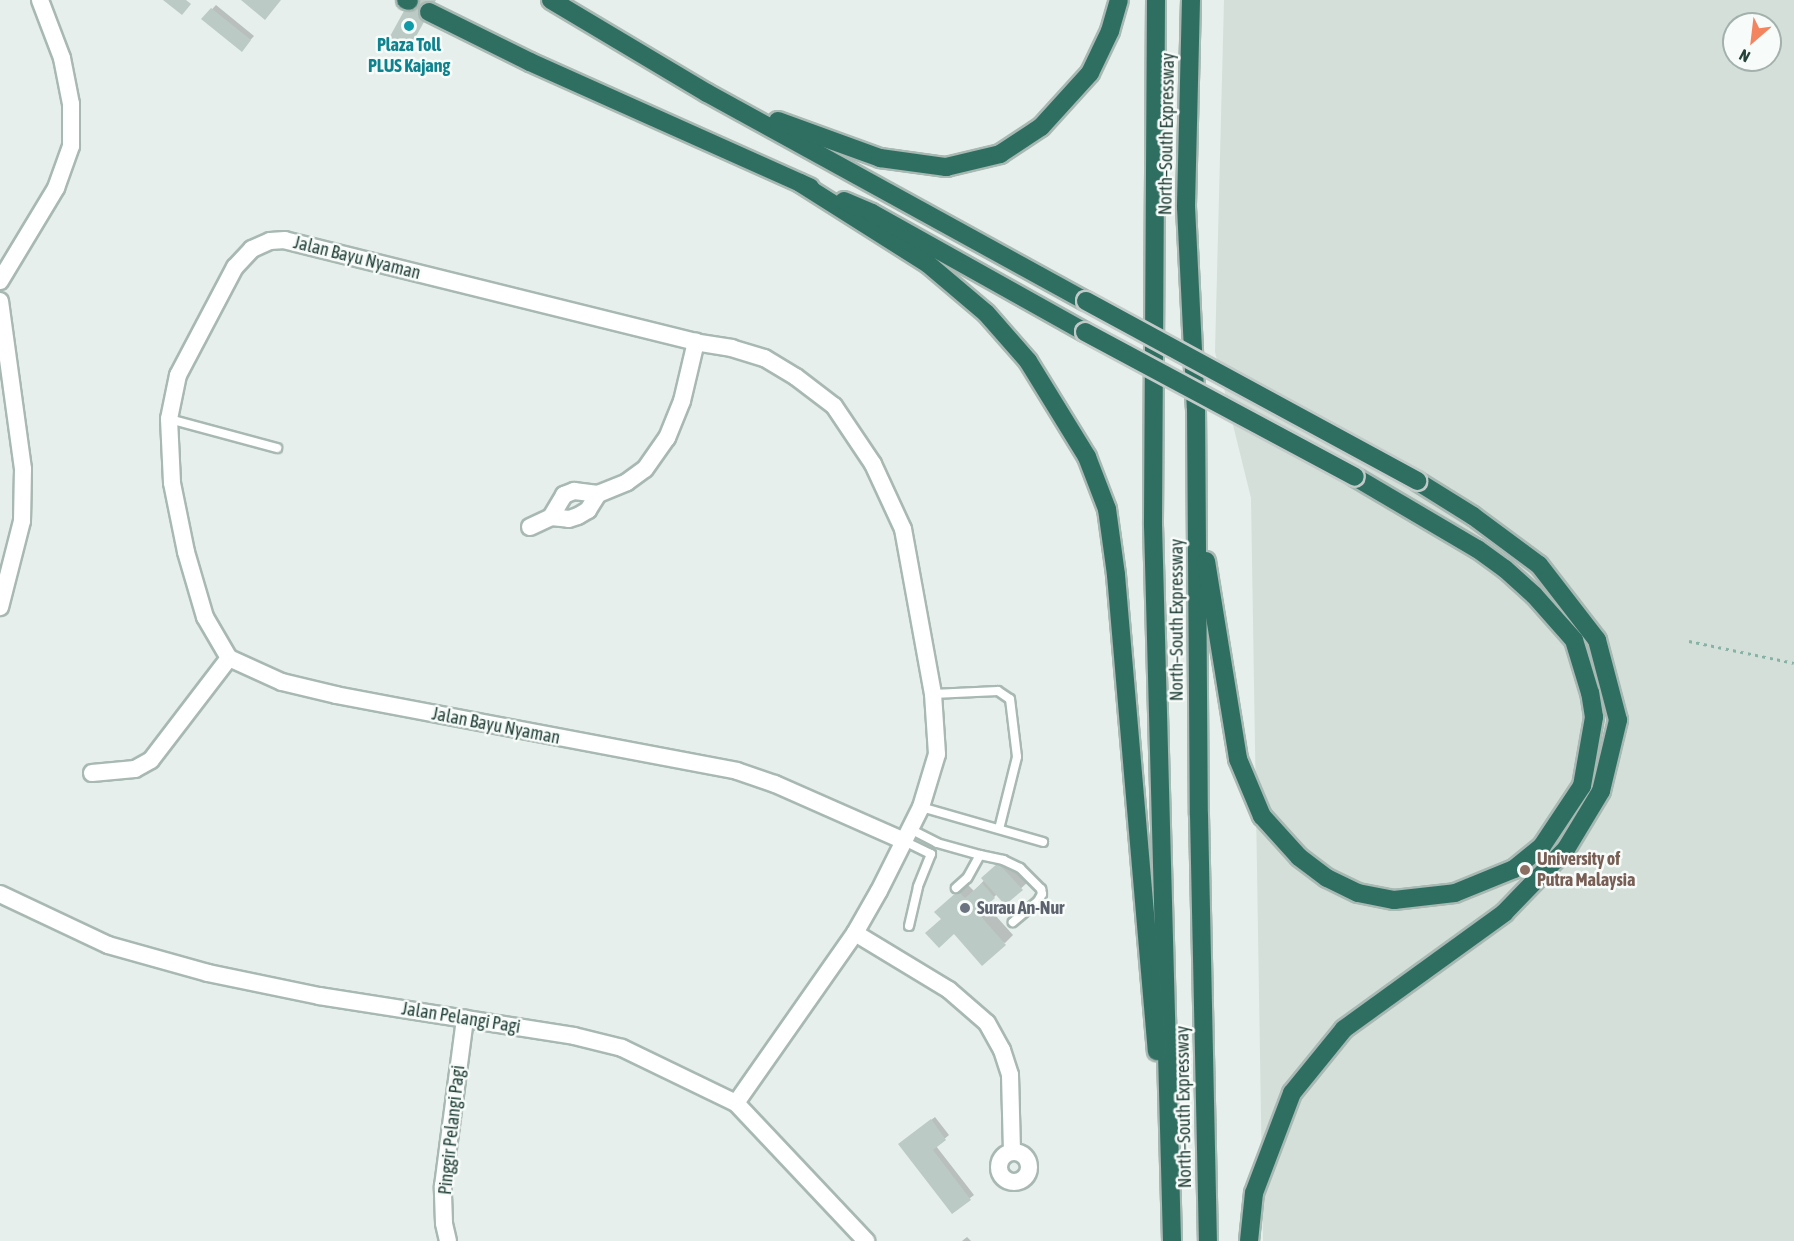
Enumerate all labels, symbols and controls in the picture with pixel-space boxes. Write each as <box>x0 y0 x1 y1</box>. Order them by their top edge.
north arrow <box>1722 12 1782 72</box>
marker: Plaza Toll PLUS Kajang <box>402 19 416 33</box>
place label: Plaza Toll PLUS Kajang <box>368 35 450 78</box>
text: N <box>1736 46 1753 66</box>
street label: North–South Expressway <box>1155 53 1179 215</box>
street label: Jalan Bayu Nyaman <box>291 232 423 284</box>
street label: North–South Expressway <box>1166 539 1188 701</box>
street label: Jalan Bayu Nyaman <box>430 703 562 749</box>
place label: University of Putra Malaysia <box>1537 849 1635 892</box>
marker: University of Putra Malaysia <box>1518 863 1532 877</box>
place label: Surau An-Nur <box>977 897 1064 919</box>
marker: Surau An-Nur <box>958 901 972 915</box>
street label: Jalan Pelangi Pagi <box>400 998 522 1038</box>
street label: North–South Expressway <box>1172 1026 1196 1188</box>
street label: Pinggir Pelangi Pagi <box>434 1064 470 1196</box>

